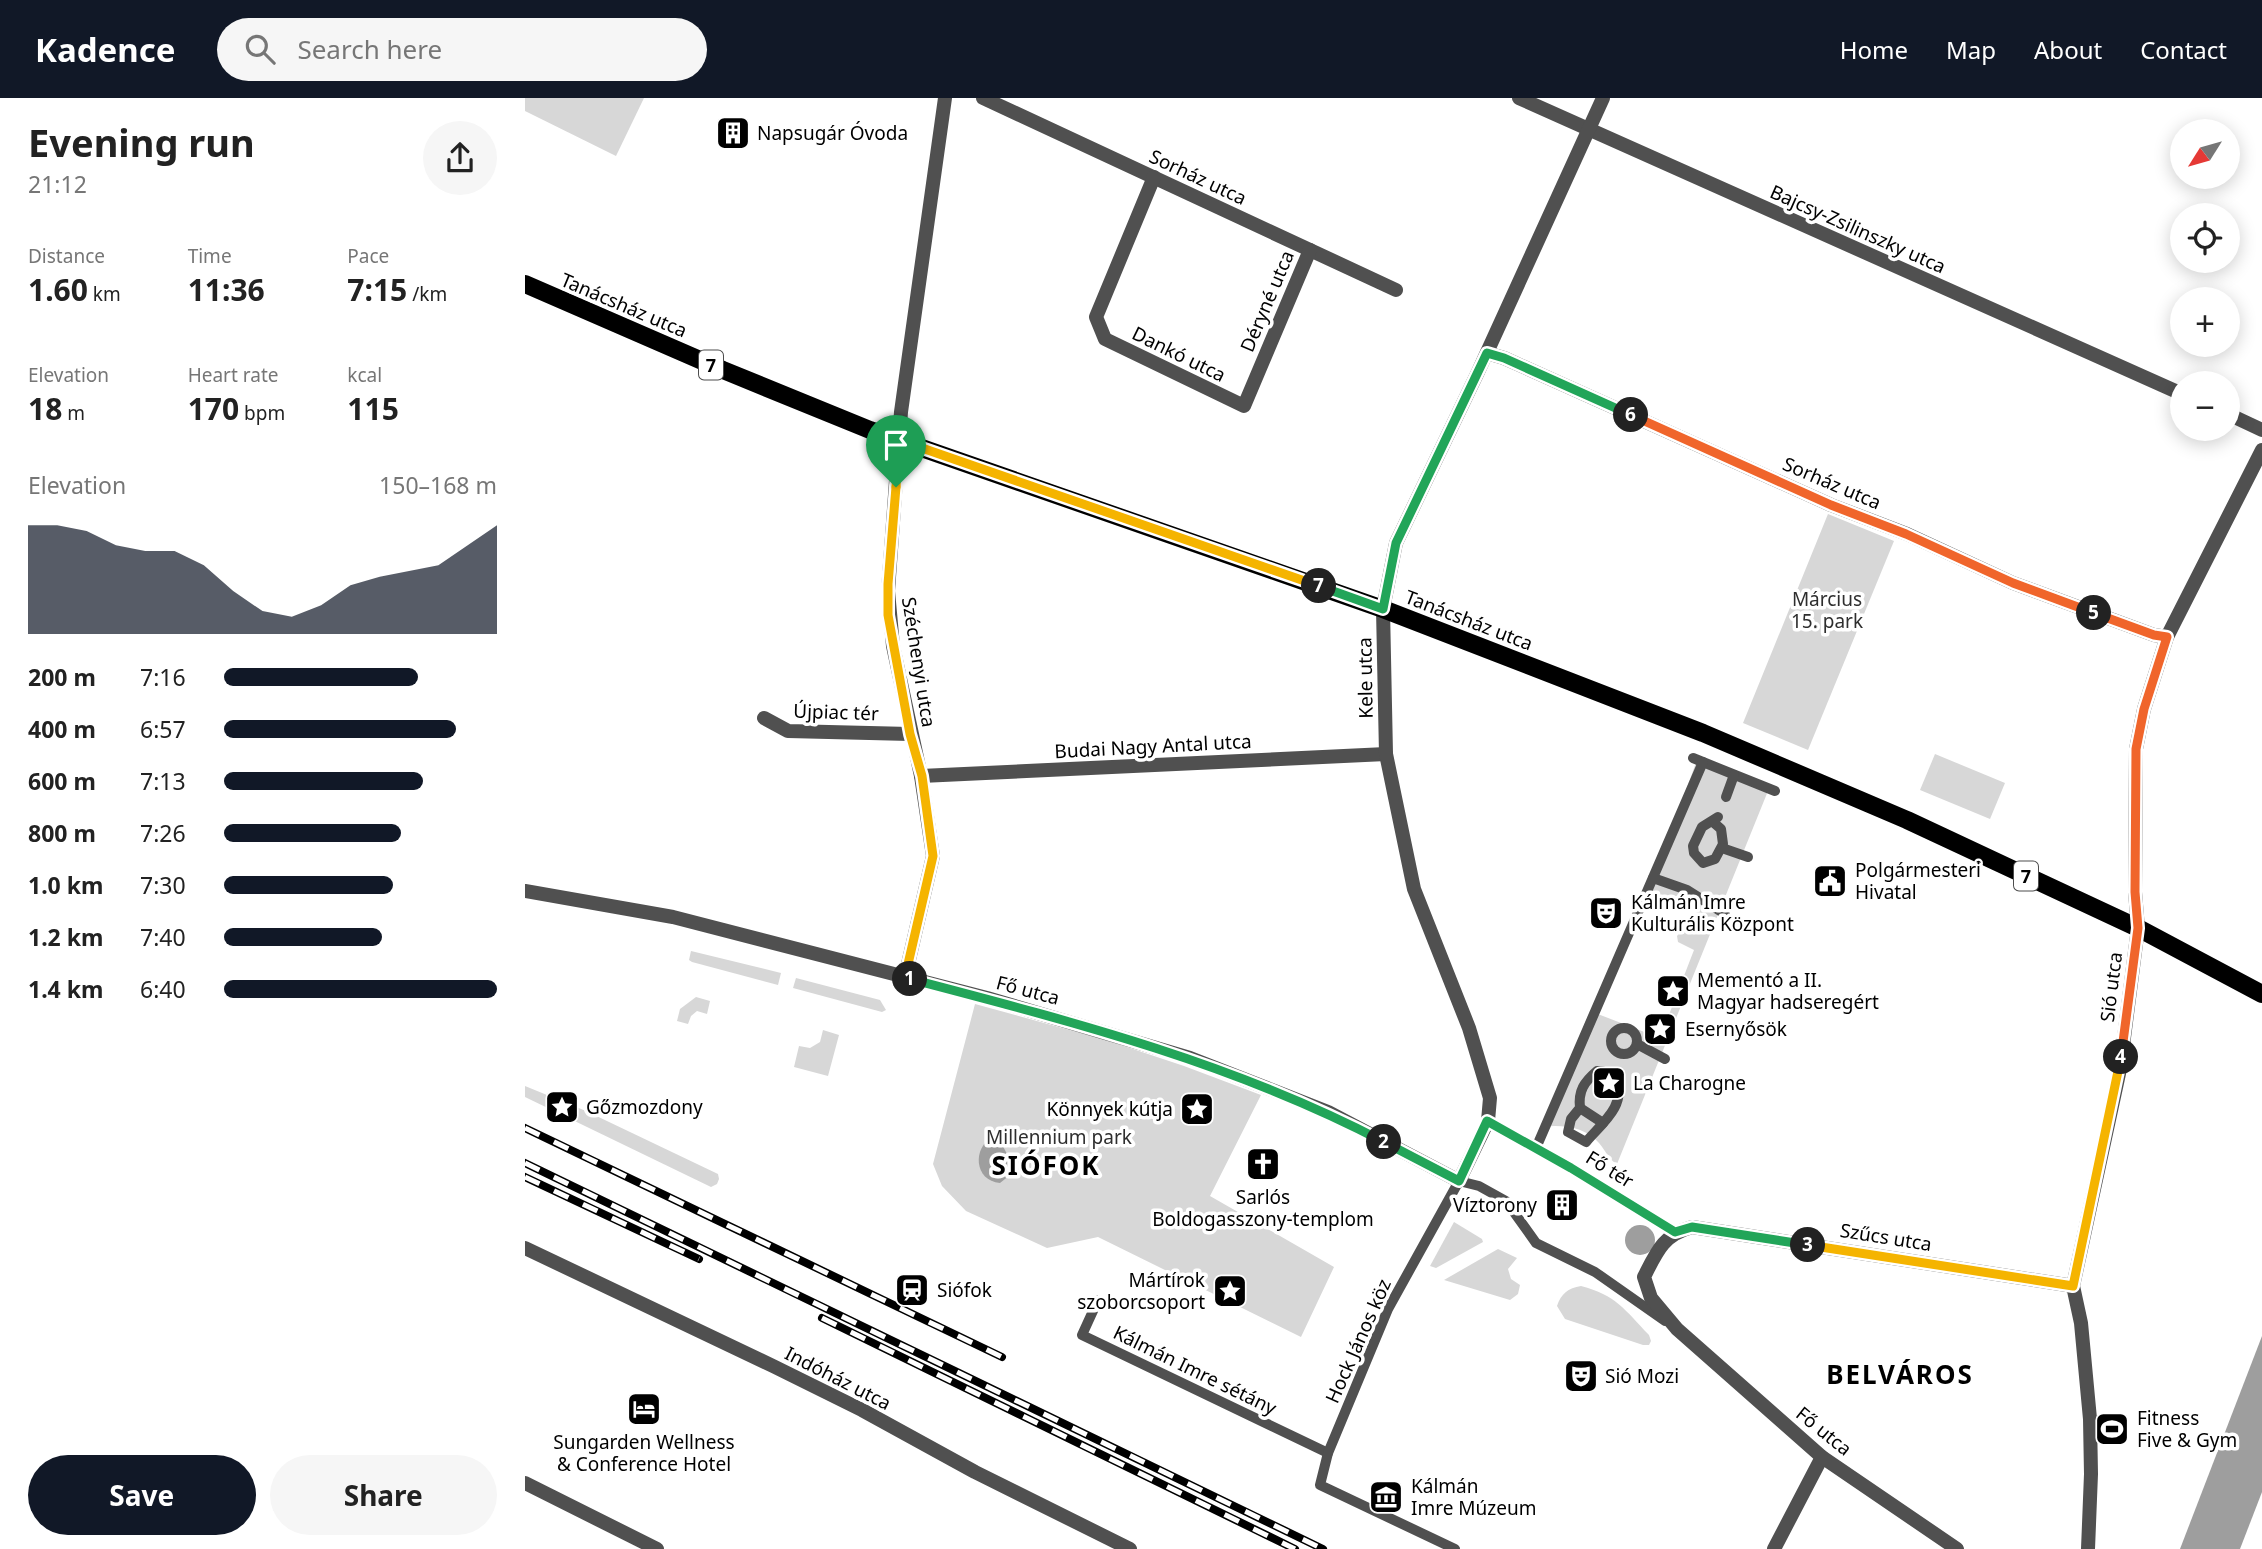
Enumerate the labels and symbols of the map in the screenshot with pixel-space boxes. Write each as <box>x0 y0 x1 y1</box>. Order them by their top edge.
building icon: Napsugár Óvoda <box>714 114 752 152</box>
north arrow <box>2170 119 2240 189</box>
place label: Napsugár Óvoda <box>757 120 908 146</box>
street label: Sorház utca <box>1145 143 1251 211</box>
street label: Bajcsy-Zsilinszky utca <box>1766 179 1950 279</box>
street label: Déryné utca <box>1234 246 1300 356</box>
street label: Tanácsház utca <box>557 267 691 343</box>
street label: Dankó utca <box>1128 320 1230 388</box>
road number: 7 <box>699 351 723 380</box>
pin: 6 <box>1613 398 1649 432</box>
pin <box>866 415 926 487</box>
street label: Sorház utca <box>1779 451 1885 515</box>
pin: 7 <box>1301 568 1337 603</box>
street label: Tanácsház utca <box>1401 584 1537 656</box>
park label: Március 15. park <box>1791 586 1863 634</box>
street label: Széchenyi utca <box>896 595 942 729</box>
pin: 5 <box>2077 596 2111 630</box>
street label: Kele utca <box>1351 637 1379 719</box>
street label: Újpiac tér <box>793 698 879 726</box>
street label: Budai Nagy Antal utca <box>1054 728 1252 764</box>
place label: Polgármesteri Hivatal <box>1855 857 1981 905</box>
public building icon: Polgármesteri Hivatal <box>1811 862 1849 900</box>
road number: 7 <box>2014 862 2038 890</box>
place label: Kálmán Imre Kulturális Központ <box>1631 889 1794 937</box>
theatre icon: Kálmán Imre Kulturális Központ <box>1587 894 1625 932</box>
street label: Sió utca <box>2094 951 2128 1023</box>
pin: 1 <box>893 962 927 996</box>
place label: Mementó a II. Magyar hadseregért <box>1697 967 1879 1015</box>
street label: Fő utca <box>993 969 1063 1011</box>
place icon: Mementó a II. Magyar hadseregért <box>1654 972 1692 1010</box>
place icon: Esernyősök <box>1641 1010 1679 1048</box>
place label: Esernyősök <box>1685 1016 1787 1042</box>
pin: 4 <box>2103 1040 2139 1074</box>
place icon: La Charogne <box>1590 1064 1628 1102</box>
place label: La Charogne <box>1633 1070 1746 1096</box>
place icon: Gőzmozdony <box>543 1088 581 1126</box>
place icon: Könnyek kútja <box>1178 1090 1216 1128</box>
place label: Gőzmozdony <box>586 1094 703 1120</box>
place label: Könnyek kútja <box>1046 1096 1173 1122</box>
park label: Millennium park <box>986 1124 1132 1150</box>
pin: 2 <box>1367 1124 1401 1160</box>
street label: Fő tér <box>1581 1144 1639 1194</box>
church icon: Sarlós Boldogasszony-templom <box>1244 1145 1282 1183</box>
district label: SIÓFOK <box>991 1147 1101 1183</box>
place label: Sarlós Boldogasszony-templom <box>1152 1184 1374 1232</box>
building icon: Víztorony <box>1543 1186 1581 1224</box>
place label: Víztorony <box>1453 1192 1537 1218</box>
street label: Szűcs utca <box>1838 1217 1934 1257</box>
pin: 3 <box>1791 1228 1825 1262</box>
place label: Mártírok szoborcsoport <box>1077 1267 1205 1315</box>
station icon: Siófok <box>893 1271 931 1309</box>
place icon: Mártírok szoborcsoport <box>1211 1272 1249 1310</box>
street label: Hock János köz <box>1319 1275 1397 1407</box>
place label: Siófok <box>937 1277 992 1303</box>
street label: Kálmán Imre sétány <box>1109 1319 1281 1421</box>
street label: Indóház utca <box>780 1340 896 1416</box>
district label: BELVÁROS <box>1826 1356 1974 1392</box>
theatre icon: Sió Mozi <box>1562 1357 1600 1395</box>
place label: Sió Mozi <box>1605 1363 1679 1389</box>
hotel icon: Sungarden Wellness & Conference Hotel <box>625 1390 663 1428</box>
street label: Fő utca <box>1791 1401 1857 1461</box>
place label: Fitness Five & Gym <box>2137 1405 2237 1453</box>
sports icon: Fitness Five & Gym <box>2093 1410 2131 1448</box>
place label: Sungarden Wellness & Conference Hotel <box>553 1429 735 1477</box>
place label: Kálmán Imre Múzeum <box>1411 1473 1536 1521</box>
museum icon: Kálmán Imre Múzeum <box>1367 1478 1405 1516</box>

